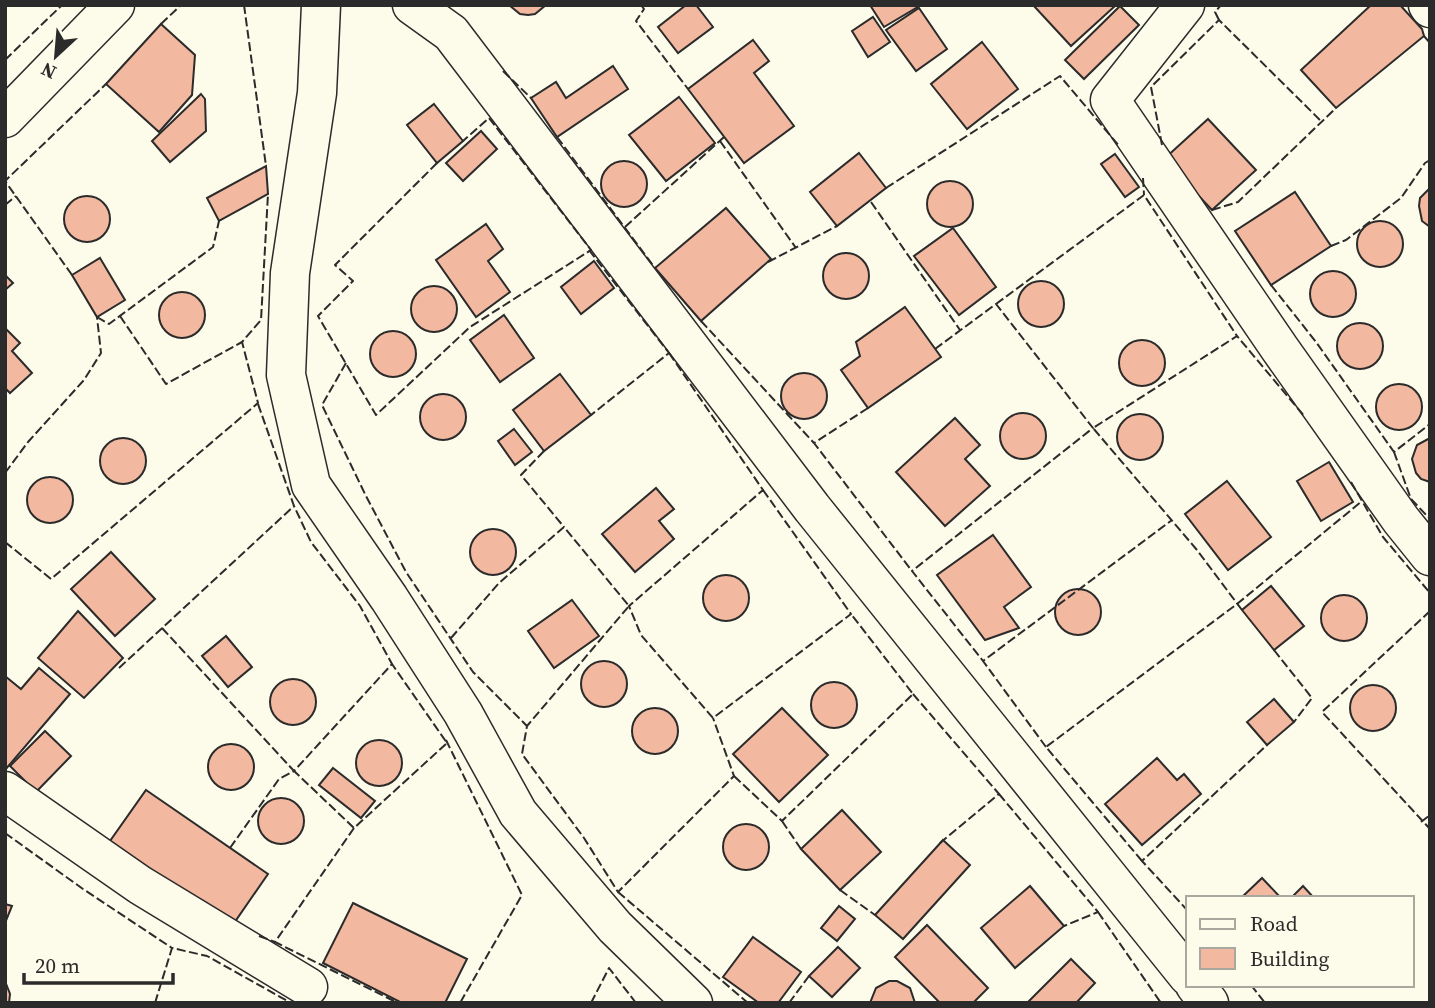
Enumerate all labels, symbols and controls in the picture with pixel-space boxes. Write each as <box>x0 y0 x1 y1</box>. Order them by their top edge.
north arrow <box>21 21 91 91</box>
text: N <box>36 56 60 86</box>
legend <box>1186 896 1414 987</box>
text: Road <box>1250 909 1298 938</box>
scale bar <box>24 942 173 986</box>
text: Building <box>1250 944 1329 973</box>
text: 20 m <box>35 951 80 980</box>

